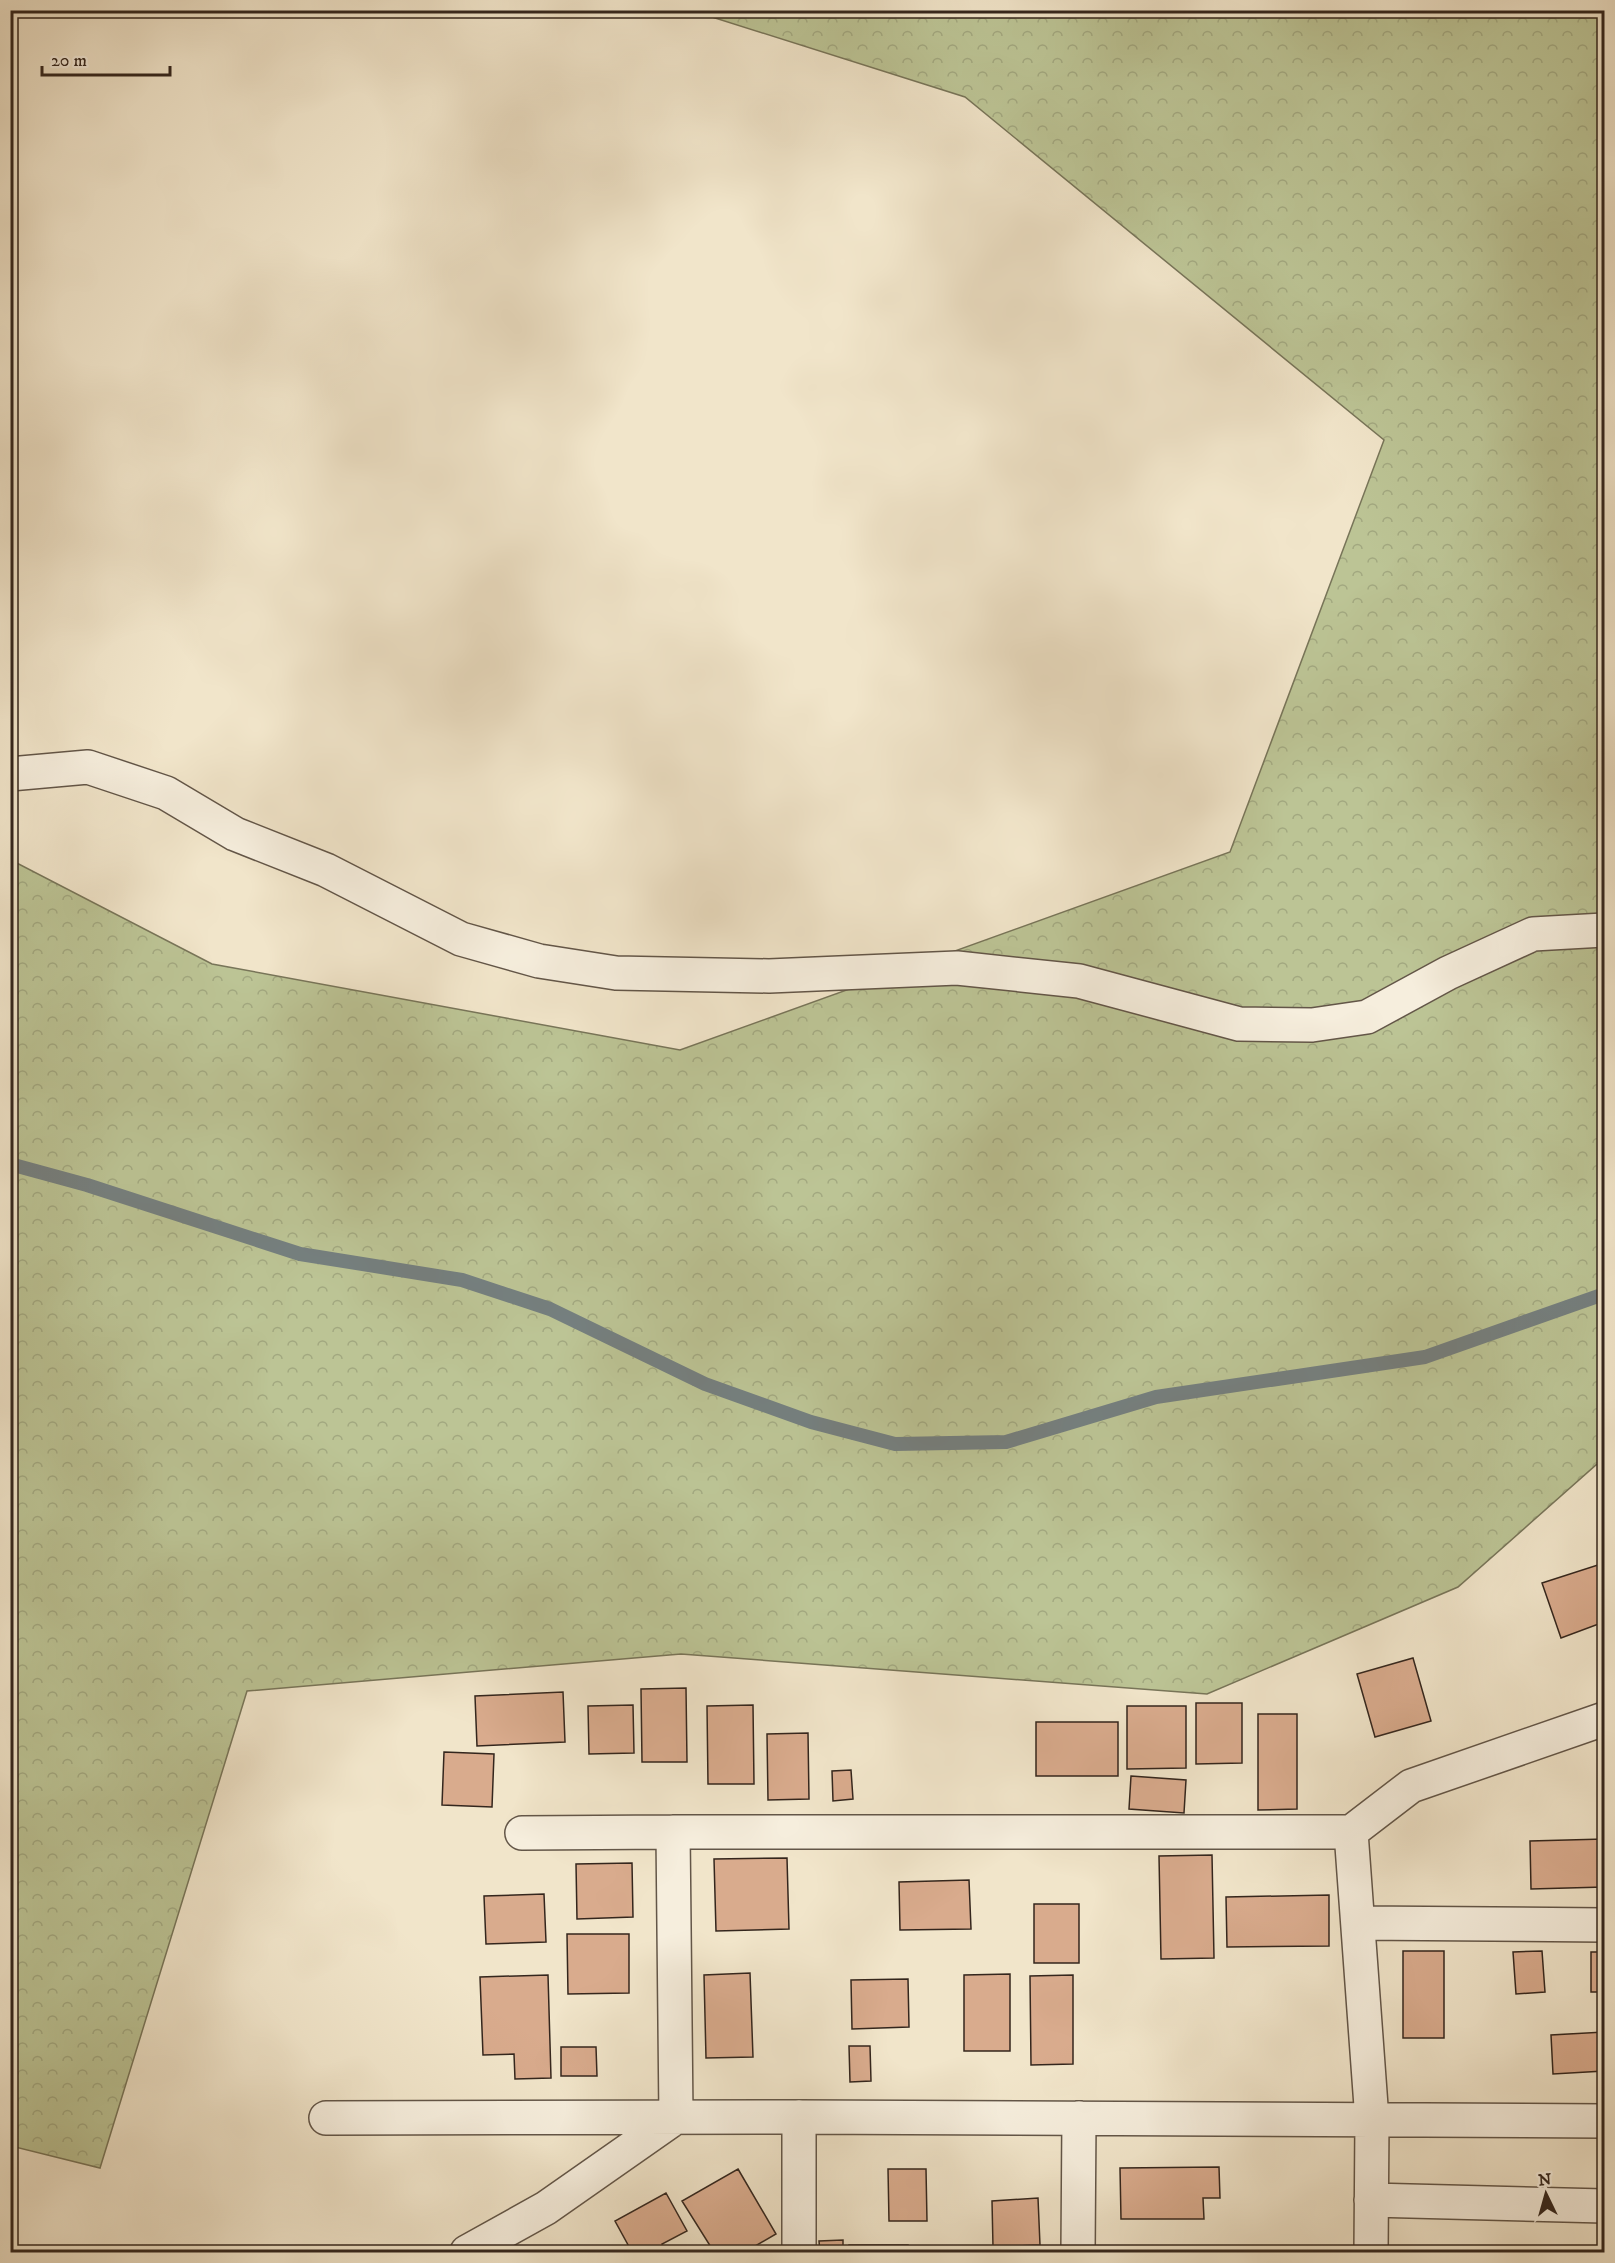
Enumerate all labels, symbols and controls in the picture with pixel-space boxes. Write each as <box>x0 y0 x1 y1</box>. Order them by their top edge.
scale bar <box>42 39 170 77</box>
text: 20 m <box>51 50 87 72</box>
north arrow <box>1516 2164 1576 2224</box>
text: N <box>1537 2170 1552 2191</box>

